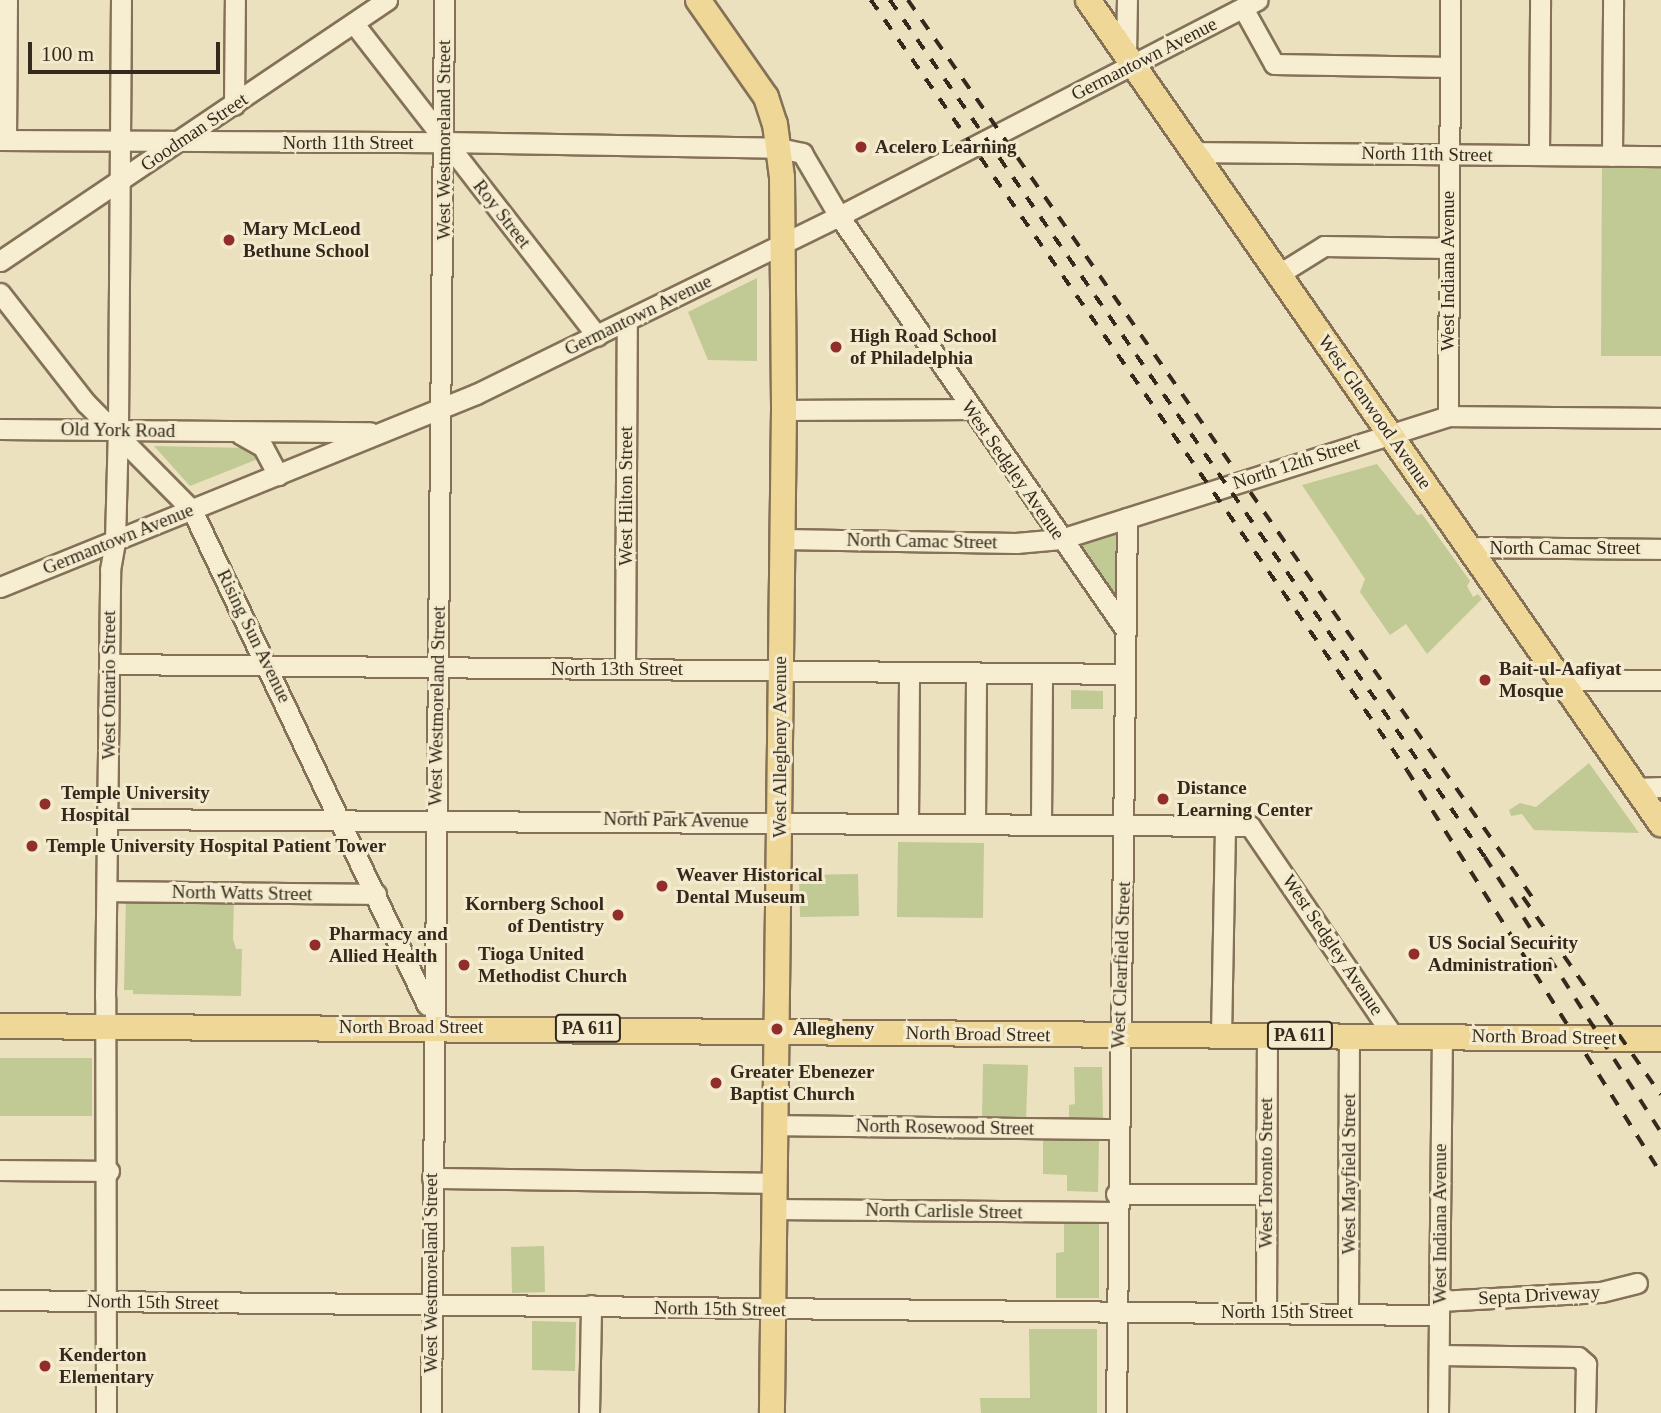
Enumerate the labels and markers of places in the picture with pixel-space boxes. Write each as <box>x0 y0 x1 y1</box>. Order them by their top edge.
place label: Acelero Learning <box>875 136 1017 158</box>
marker: Acelero Learning <box>853 139 869 155</box>
place label: Mary McLeod Bethune School <box>243 218 369 262</box>
marker: Mary McLeod Bethune School <box>221 232 237 248</box>
place label: High Road School of Philadelphia <box>850 325 997 369</box>
marker: High Road School of Philadelphia <box>828 339 844 355</box>
place label: Bait-ul-Aafiyat Mosque <box>1499 658 1621 702</box>
marker: Bait-ul-Aafiyat Mosque <box>1477 672 1493 688</box>
place label: Distance Learning Center <box>1177 777 1313 821</box>
place label: Temple University Hospital <box>61 782 210 826</box>
marker: Distance Learning Center <box>1155 791 1171 807</box>
marker: Temple University Hospital <box>35 794 55 814</box>
place label: Temple University Hospital Patient Tower <box>46 835 387 857</box>
marker: Temple University Hospital Patient Tower <box>24 838 40 854</box>
place label: Weaver Historical Dental Museum <box>676 864 823 908</box>
marker: Weaver Historical Dental Museum <box>654 878 670 894</box>
place label: Kornberg School of Dentistry <box>465 893 604 937</box>
marker: Kornberg School of Dentistry <box>610 907 626 923</box>
place label: Pharmacy and Allied Health <box>329 923 448 967</box>
place label: US Social Security Administration <box>1428 932 1578 976</box>
marker: Pharmacy and Allied Health <box>307 937 323 953</box>
place label: Tioga United Methodist Church <box>478 943 627 987</box>
marker: US Social Security Administration <box>1406 946 1422 962</box>
marker: Tioga United Methodist Church <box>456 957 472 973</box>
place label: Allegheny <box>793 1018 874 1040</box>
marker: Allegheny <box>767 1019 787 1039</box>
place label: Greater Ebenezer Baptist Church <box>730 1061 875 1105</box>
marker: Greater Ebenezer Baptist Church <box>708 1075 724 1091</box>
place label: Kenderton Elementary <box>59 1344 154 1388</box>
marker: Kenderton Elementary <box>37 1358 53 1374</box>

